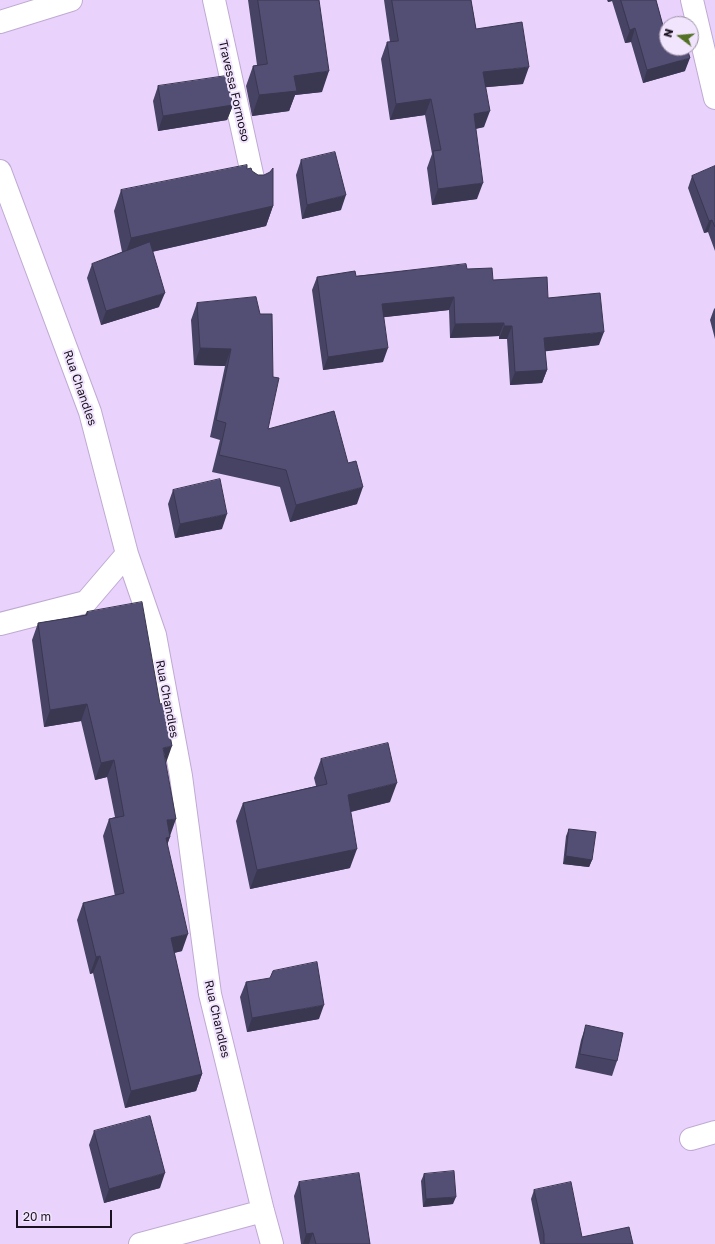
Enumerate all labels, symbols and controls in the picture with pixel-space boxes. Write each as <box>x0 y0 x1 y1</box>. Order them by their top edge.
north arrow <box>659 16 699 56</box>
text: N <box>661 27 675 39</box>
street label: Travessa Formoso <box>215 39 253 143</box>
street label: Rua Chandles <box>60 348 100 428</box>
street label: Rua Chandles <box>152 659 182 739</box>
street label: Rua Chandles <box>201 979 233 1059</box>
scale bar <box>18 1202 114 1228</box>
text: 20 m <box>23 1209 51 1224</box>

